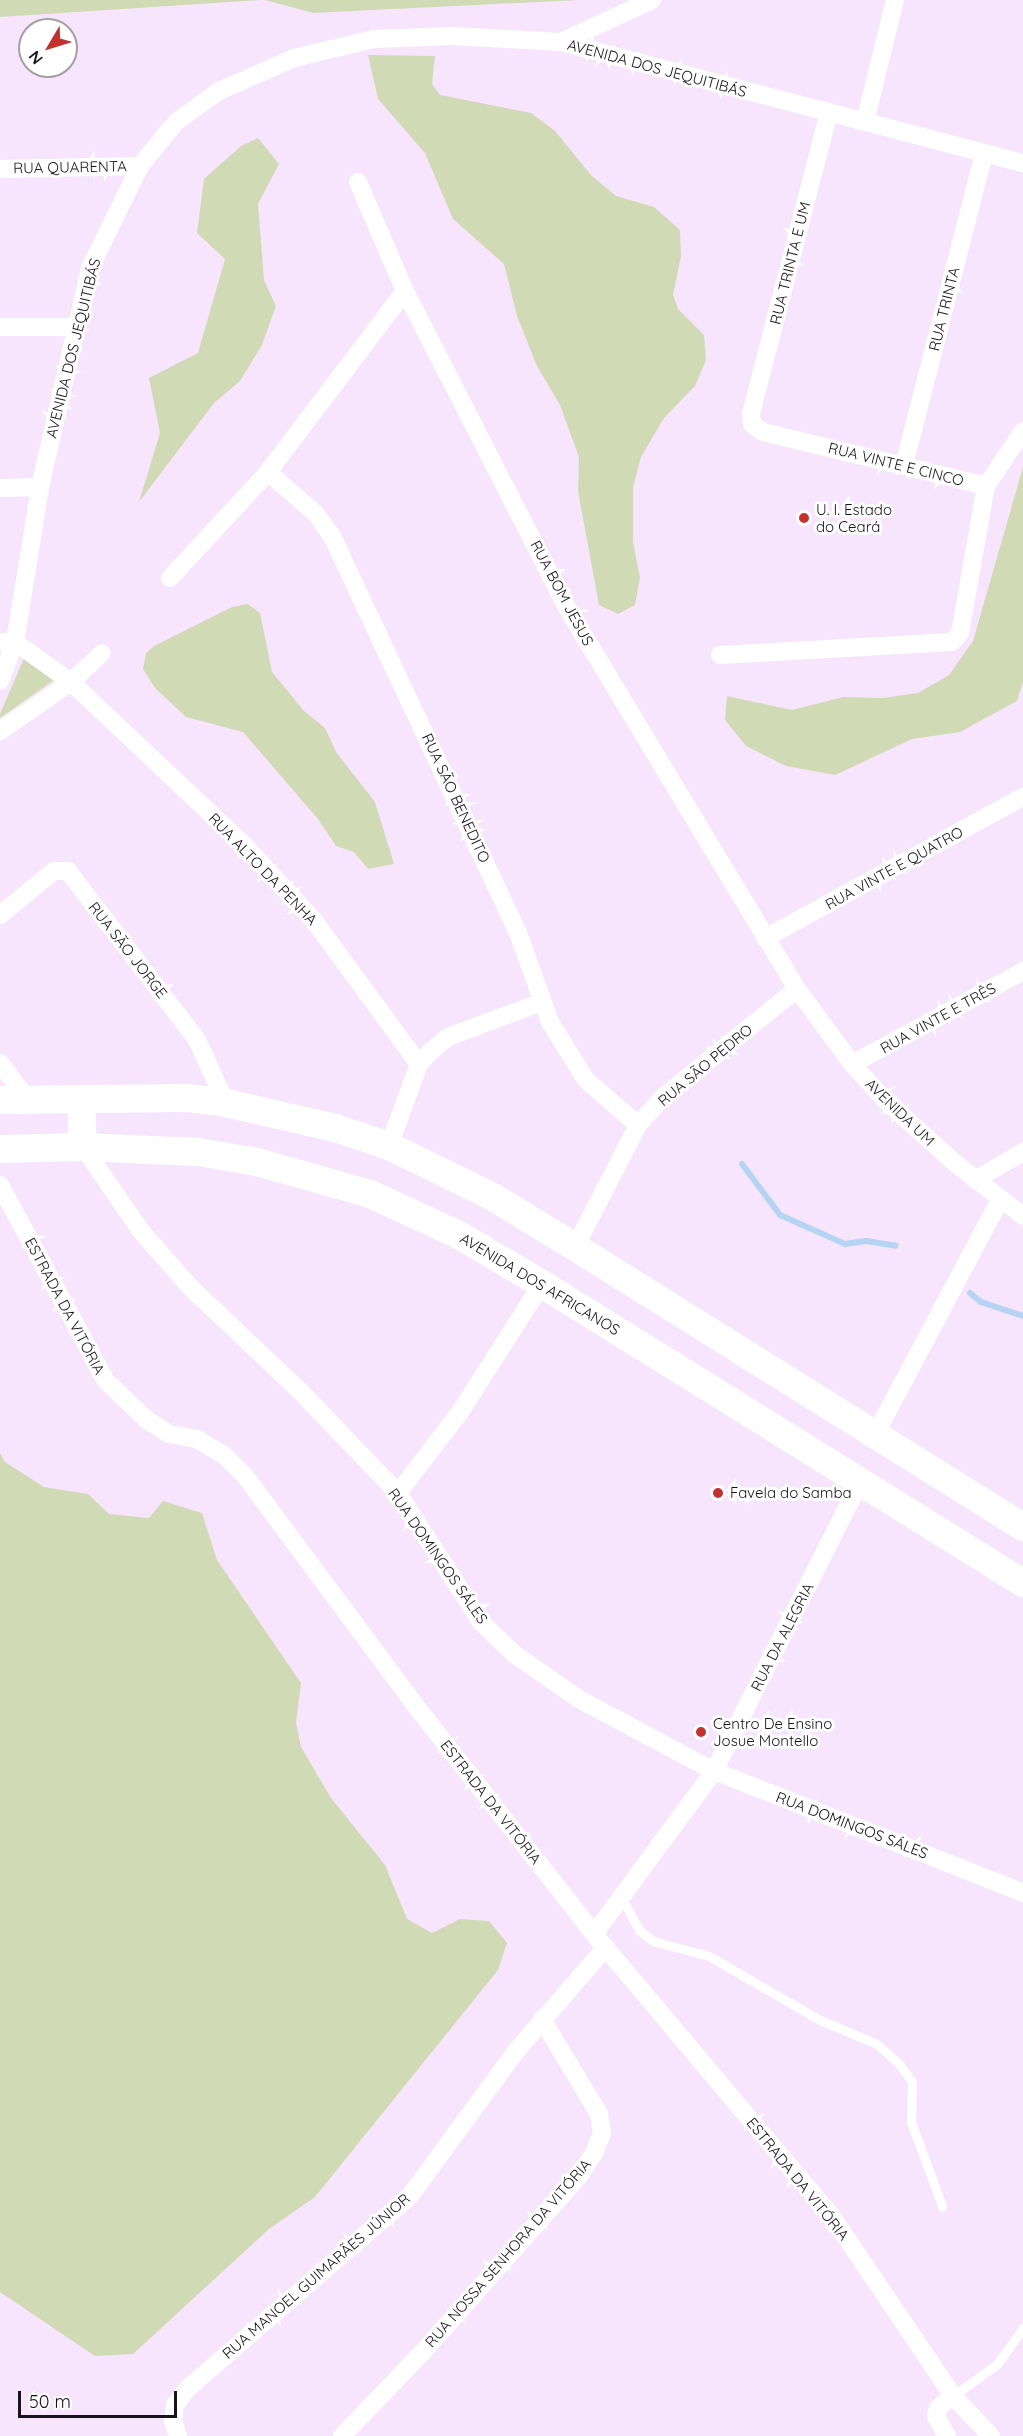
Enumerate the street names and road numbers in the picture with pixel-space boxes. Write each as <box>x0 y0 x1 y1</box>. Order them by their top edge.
street label: AVENIDA DOS JEQUITIBÁS <box>565 35 749 101</box>
street label: RUA QUARENTA <box>13 157 127 177</box>
street label: RUA TRINTA E UM <box>766 200 814 326</box>
street label: AVENIDA DOS JEQUITIBÁS <box>42 256 104 440</box>
street label: RUA TRINTA <box>925 265 963 353</box>
street label: RUA VINTE E CINCO <box>826 438 966 490</box>
street label: RUA BOM JESUS <box>527 537 597 649</box>
street label: RUA SÃO BENEDITO <box>418 731 494 865</box>
street label: RUA ALTO DA PENHA <box>205 809 321 929</box>
street label: RUA VINTE E QUATRO <box>822 823 966 913</box>
street label: RUA SÃO JORGE <box>85 898 171 1002</box>
street label: RUA VINTE E TRÊS <box>877 979 999 1057</box>
street label: RUA SÃO PEDRO <box>654 1020 756 1110</box>
street label: AVENIDA UM <box>862 1075 938 1149</box>
street label: AVENIDA DOS AFRICANOS <box>457 1229 623 1339</box>
street label: ESTRADA DA VITÓRIA <box>21 1234 109 1378</box>
street label: RUA DOMINGOS SÁLES <box>384 1485 492 1627</box>
street label: RUA DA ALEGRIA <box>747 1580 817 1694</box>
street label: ESTRADA DA VITÓRIA <box>437 1736 545 1868</box>
street label: RUA DOMINGOS SÁLES <box>774 1788 930 1862</box>
street label: ESTRADA DA VITÓRIA <box>743 2114 853 2244</box>
street label: RUA NOSSA SENHORA DA VITÓRIA <box>421 2155 595 2351</box>
street label: RUA MANOEL GUIMARÃES JÚNIOR <box>219 2190 413 2362</box>

